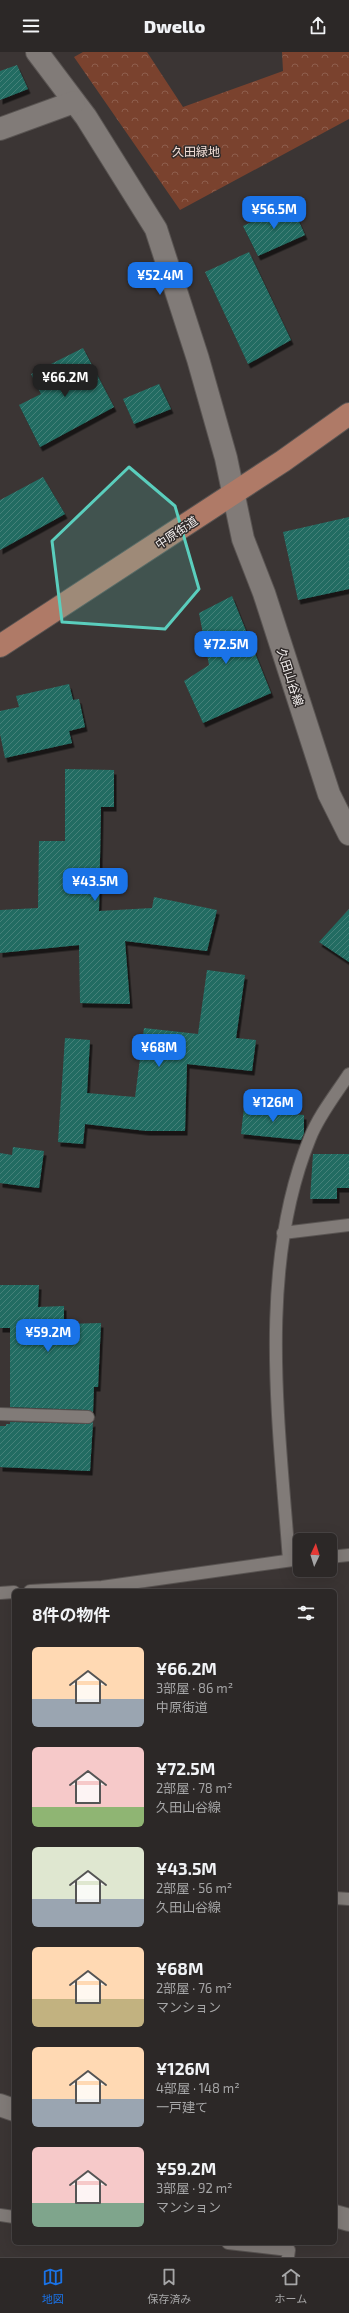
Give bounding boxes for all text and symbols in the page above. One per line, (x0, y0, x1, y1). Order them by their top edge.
icon: menu (20, 15, 42, 37)
text: Dwello (144, 15, 205, 37)
icon: share (307, 15, 329, 37)
park label: 久田緑地 (172, 144, 220, 158)
pin: ¥56.5M (241, 196, 307, 230)
text: ¥56.5M (251, 201, 297, 217)
pin: ¥52.4M (127, 262, 193, 296)
text: ¥52.4M (137, 267, 183, 283)
pin: ¥66.2M (32, 364, 98, 398)
text: ¥66.2M (42, 369, 88, 385)
street label: 中原街道 (152, 513, 200, 551)
pin: ¥72.5M (193, 631, 259, 665)
text: ¥72.5M (203, 636, 249, 652)
street label: 久田山谷線 (275, 646, 307, 708)
pin: ¥43.5M (62, 868, 128, 902)
text: ¥43.5M (72, 873, 118, 889)
pin: ¥68M (135, 1034, 183, 1068)
text: ¥68M (141, 1039, 177, 1055)
pin: ¥126M (245, 1089, 301, 1123)
text: ¥126M (252, 1094, 294, 1110)
pin: ¥59.2M (15, 1319, 81, 1353)
text: ¥59.2M (25, 1324, 71, 1340)
north arrow (293, 1533, 337, 1577)
map controls (293, 1533, 337, 1577)
icon: filters (295, 1602, 317, 1624)
text: 8件の物件 (32, 1604, 111, 1624)
text: ¥66.2M (156, 1658, 217, 1678)
icon: home (64, 1663, 112, 1711)
text: 3部屋 · 86 m² (156, 1680, 233, 1696)
text: 中原街道 (156, 1699, 208, 1715)
text: ¥72.5M (156, 1758, 215, 1778)
icon: home (64, 1763, 112, 1811)
text: 2部屋 · 78 m² (156, 1780, 232, 1796)
text: 久田山谷線 (156, 1799, 221, 1815)
text: ¥43.5M (156, 1858, 217, 1878)
icon: home (64, 1863, 112, 1911)
text: 2部屋 · 56 m² (156, 1880, 232, 1896)
text: 久田山谷線 (156, 1899, 221, 1915)
text: ¥68M (156, 1958, 203, 1978)
icon: home (64, 1963, 112, 2011)
text: 2部屋 · 76 m² (156, 1980, 232, 1996)
text: マンション (156, 1999, 221, 2015)
text: ¥126M (156, 2058, 210, 2078)
icon: home (64, 2063, 112, 2111)
text: 4部屋 · 148 m² (156, 2080, 240, 2096)
text: 一戸建て (156, 2099, 208, 2115)
text: ¥59.2M (156, 2158, 216, 2178)
icon: home (64, 2163, 112, 2211)
text: 3部屋 · 92 m² (156, 2180, 233, 2196)
text: マンション (156, 2199, 221, 2215)
tab: 地図 (42, 2266, 64, 2306)
tab: 保存済み (147, 2266, 191, 2306)
tab: ホーム (275, 2266, 307, 2306)

